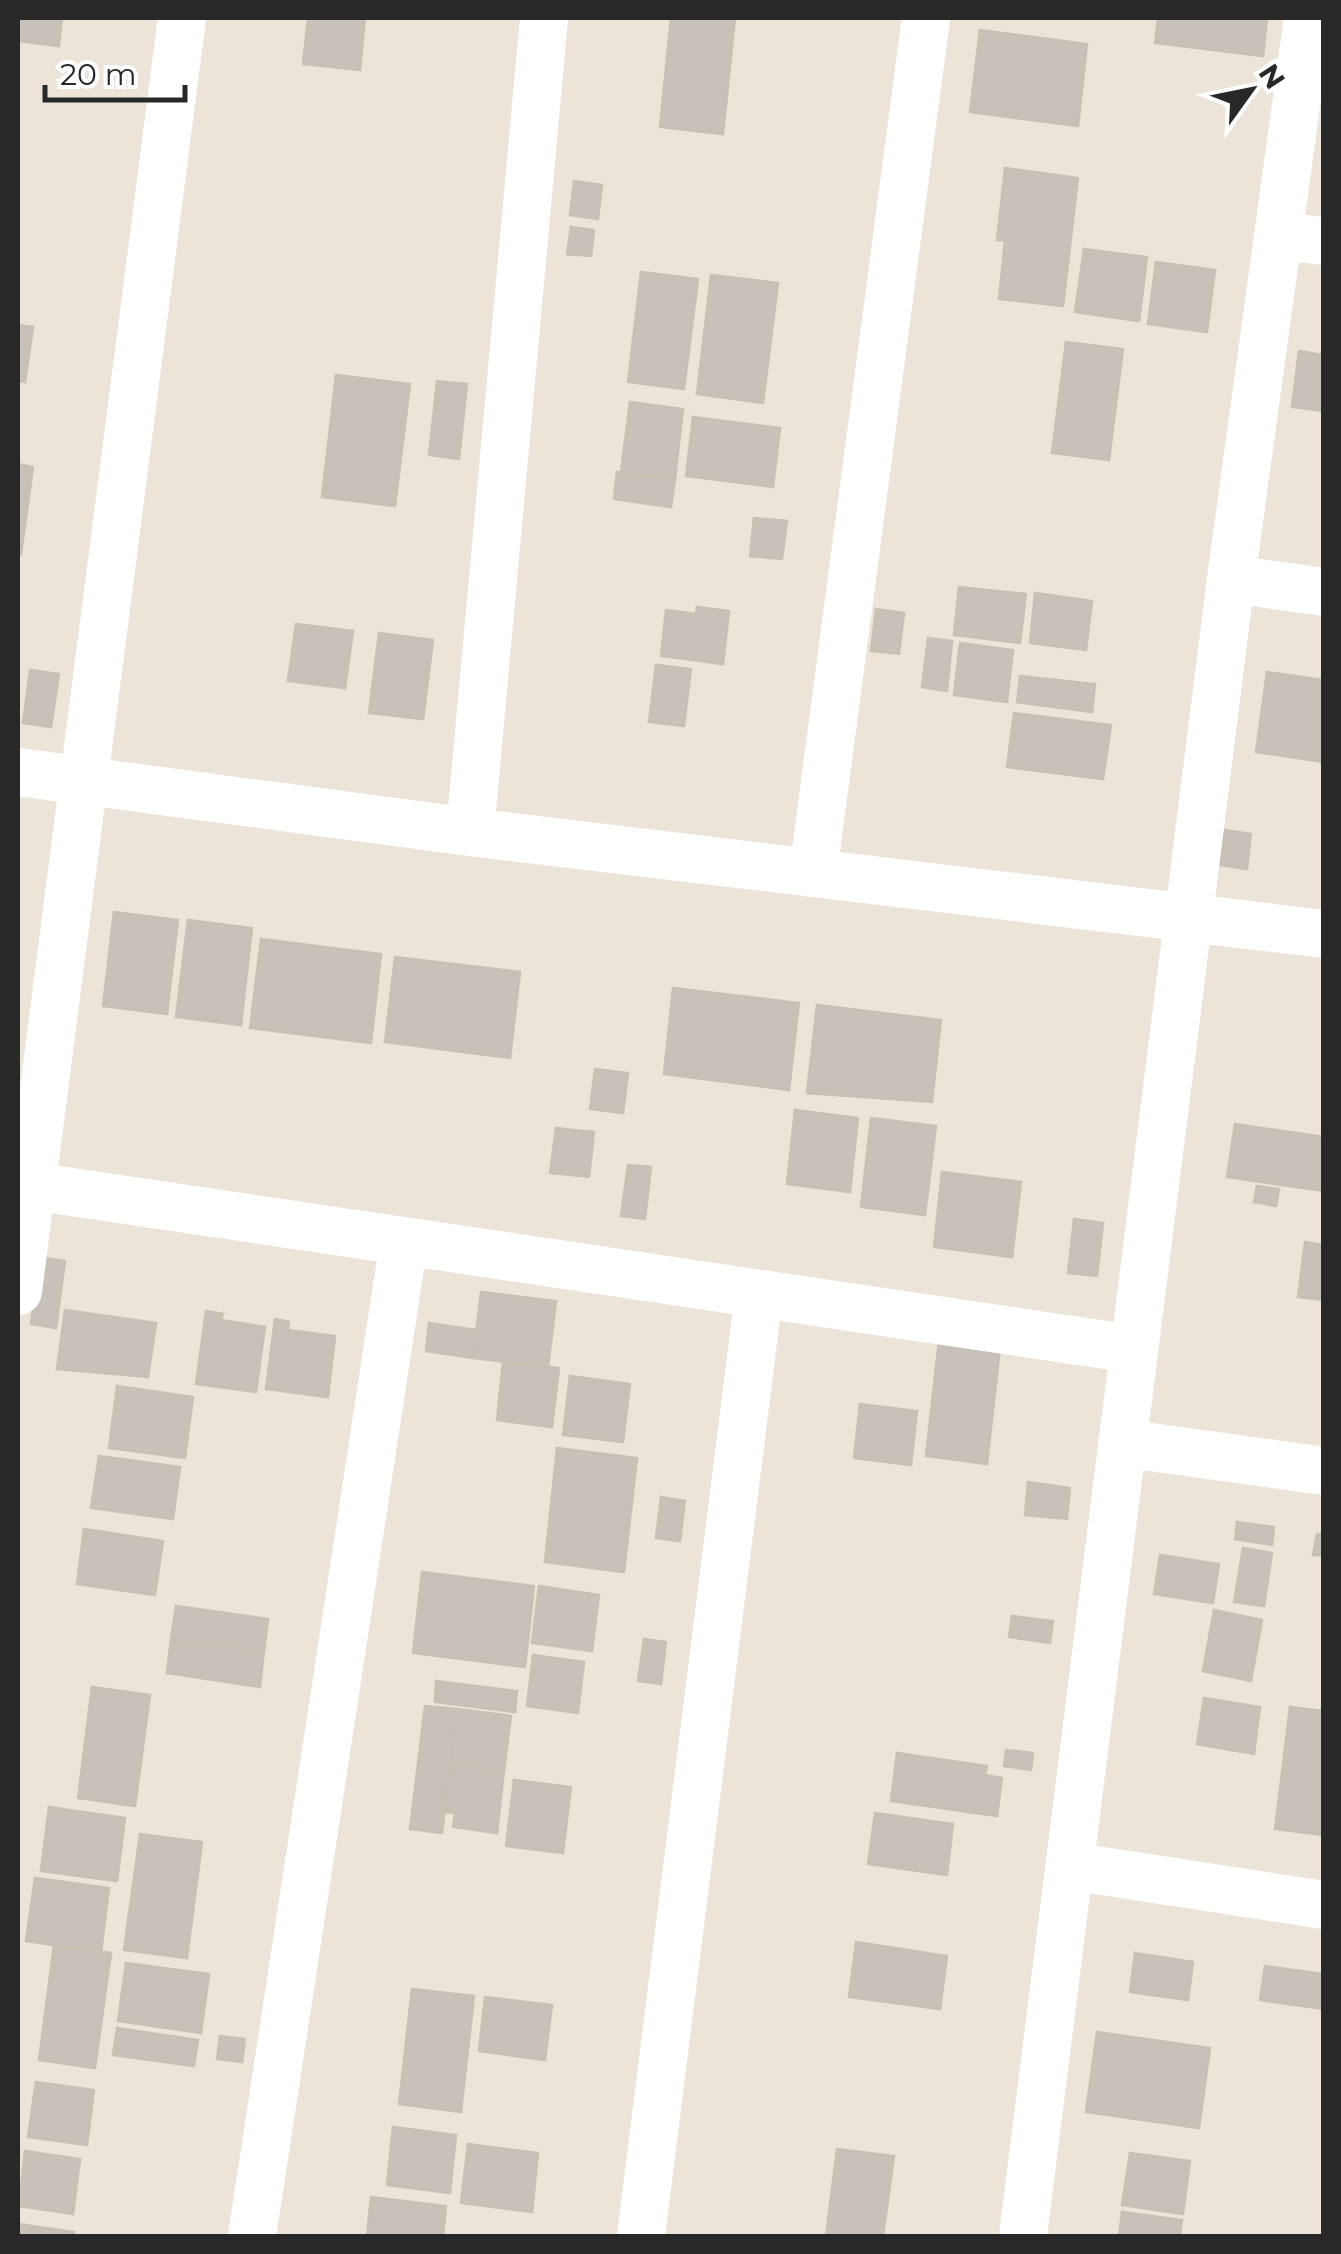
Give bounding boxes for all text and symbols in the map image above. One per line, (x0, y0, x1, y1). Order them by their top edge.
scale bar (45, 40, 185, 102)
north arrow (1201, 40, 1301, 140)
text: 20 m (60, 56, 137, 93)
text: N (1252, 58, 1292, 95)

